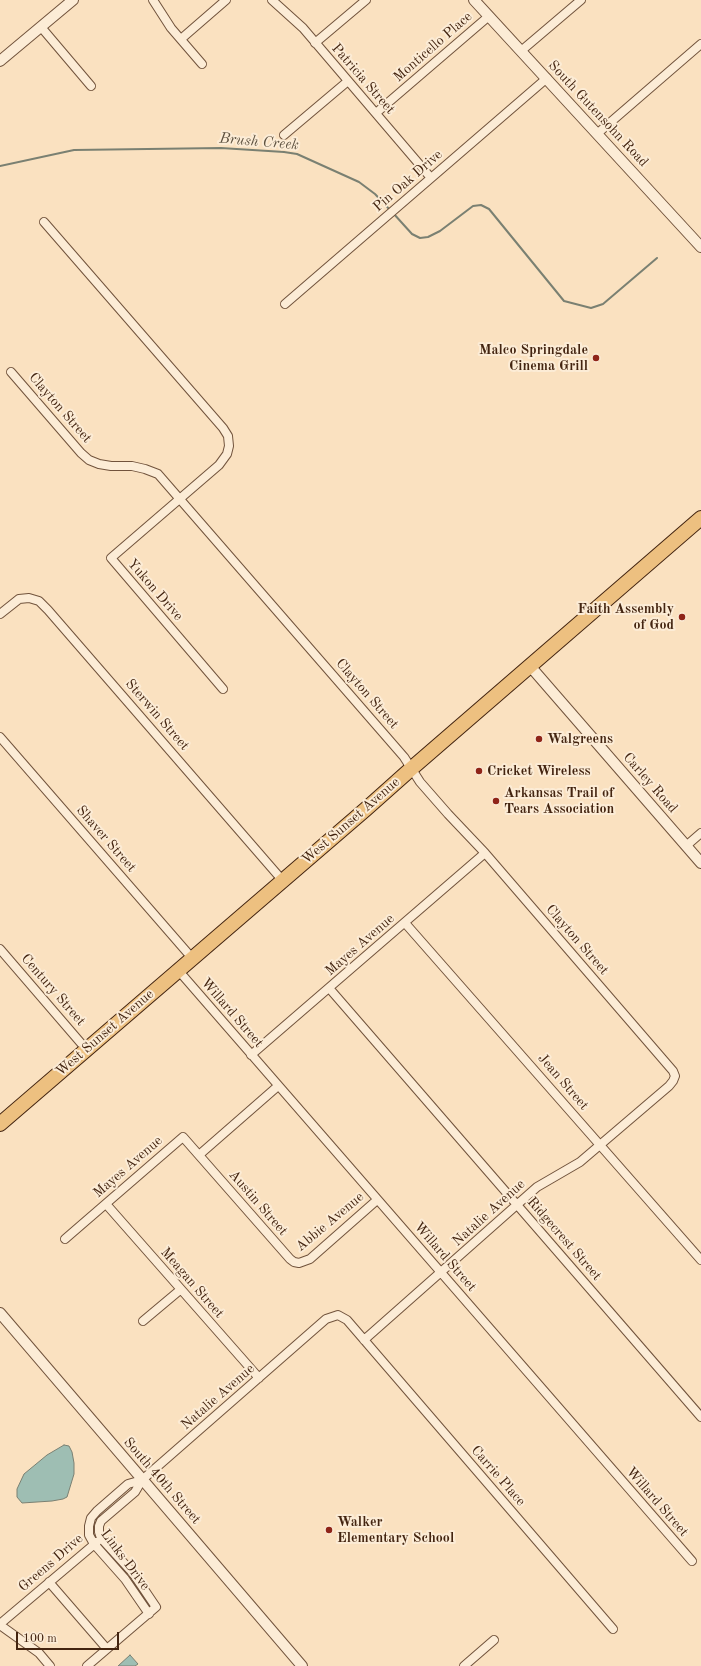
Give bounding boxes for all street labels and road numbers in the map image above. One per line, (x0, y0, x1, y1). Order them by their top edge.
street label: Monticello Place (390, 8, 476, 86)
street label: Patricia Street (328, 40, 398, 118)
street label: South Gutensohn Road (544, 57, 652, 171)
street label: Pin Oak Drive (370, 146, 446, 216)
street label: Clayton Street (25, 369, 95, 447)
street label: Yukon Drive (124, 556, 186, 624)
street label: Clayton Street (332, 655, 402, 733)
street label: Sterwin Street (121, 676, 193, 754)
street label: Carley Road (619, 749, 681, 817)
street label: West Sunset Avenue (299, 774, 403, 868)
street label: Shaver Street (73, 802, 139, 876)
street label: Clayton Street (542, 901, 612, 979)
street label: Mayes Avenue (322, 910, 398, 980)
street label: Century Street (17, 951, 89, 1029)
street label: Willard Street (197, 975, 267, 1051)
street label: West Sunset Avenue (53, 986, 157, 1080)
street label: Jean Street (534, 1050, 592, 1114)
street label: Mayes Avenue (90, 1132, 166, 1202)
street label: Austin Street (225, 1167, 291, 1239)
street label: Natalie Avenue (449, 1176, 529, 1250)
street label: Abbie Avenue (293, 1189, 367, 1255)
street label: Ridgecrest Street (523, 1194, 605, 1284)
street label: Willard Street (410, 1219, 480, 1295)
street label: Meagan Street (157, 1244, 227, 1322)
street label: Natalie Avenue (178, 1361, 258, 1433)
street label: South 40th Street (120, 1434, 204, 1528)
street label: Carrie Place (467, 1442, 529, 1510)
street label: Willard Street (622, 1464, 692, 1540)
street label: Links Drive (97, 1526, 153, 1594)
street label: Greens Drive (15, 1530, 87, 1596)

